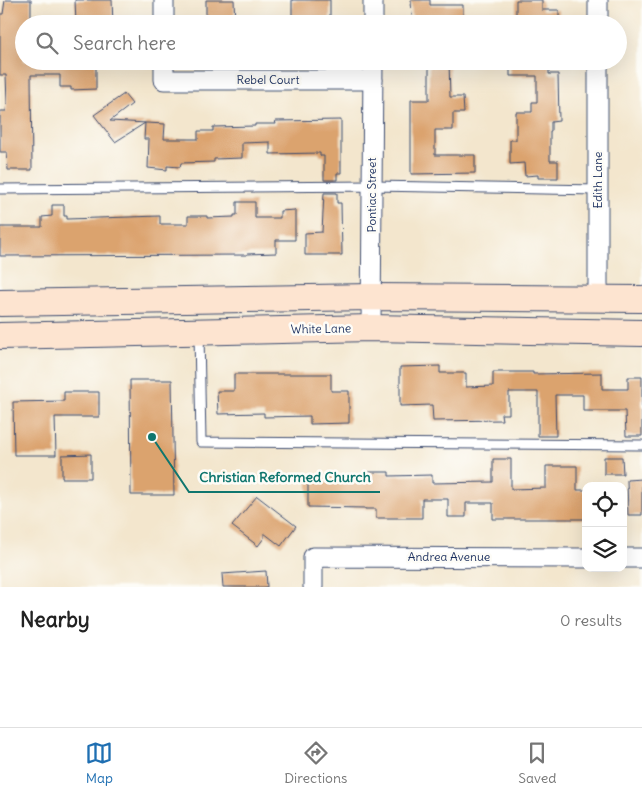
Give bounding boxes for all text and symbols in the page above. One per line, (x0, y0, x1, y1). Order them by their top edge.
search box (15, 15, 627, 70)
icon: search (33, 29, 61, 57)
text: Search here (73, 31, 176, 55)
street label: Rebel Court (237, 72, 299, 87)
street label: Edith Lane (590, 151, 605, 209)
street label: Pontiac Street (364, 157, 379, 233)
street label: White Lane (291, 320, 351, 337)
callout: Christian Reformed Church (189, 463, 380, 492)
text: Christian Reformed Church (199, 468, 371, 486)
map controls (582, 482, 627, 572)
button: locate (582, 482, 627, 527)
button: layers (582, 527, 627, 572)
street label: Andrea Avenue (408, 549, 490, 564)
text: Nearby (20, 606, 90, 633)
text: 0 results (560, 610, 622, 630)
tab: Map (85, 739, 113, 787)
tab: Directions (284, 739, 347, 787)
tab: Saved (518, 739, 557, 787)

